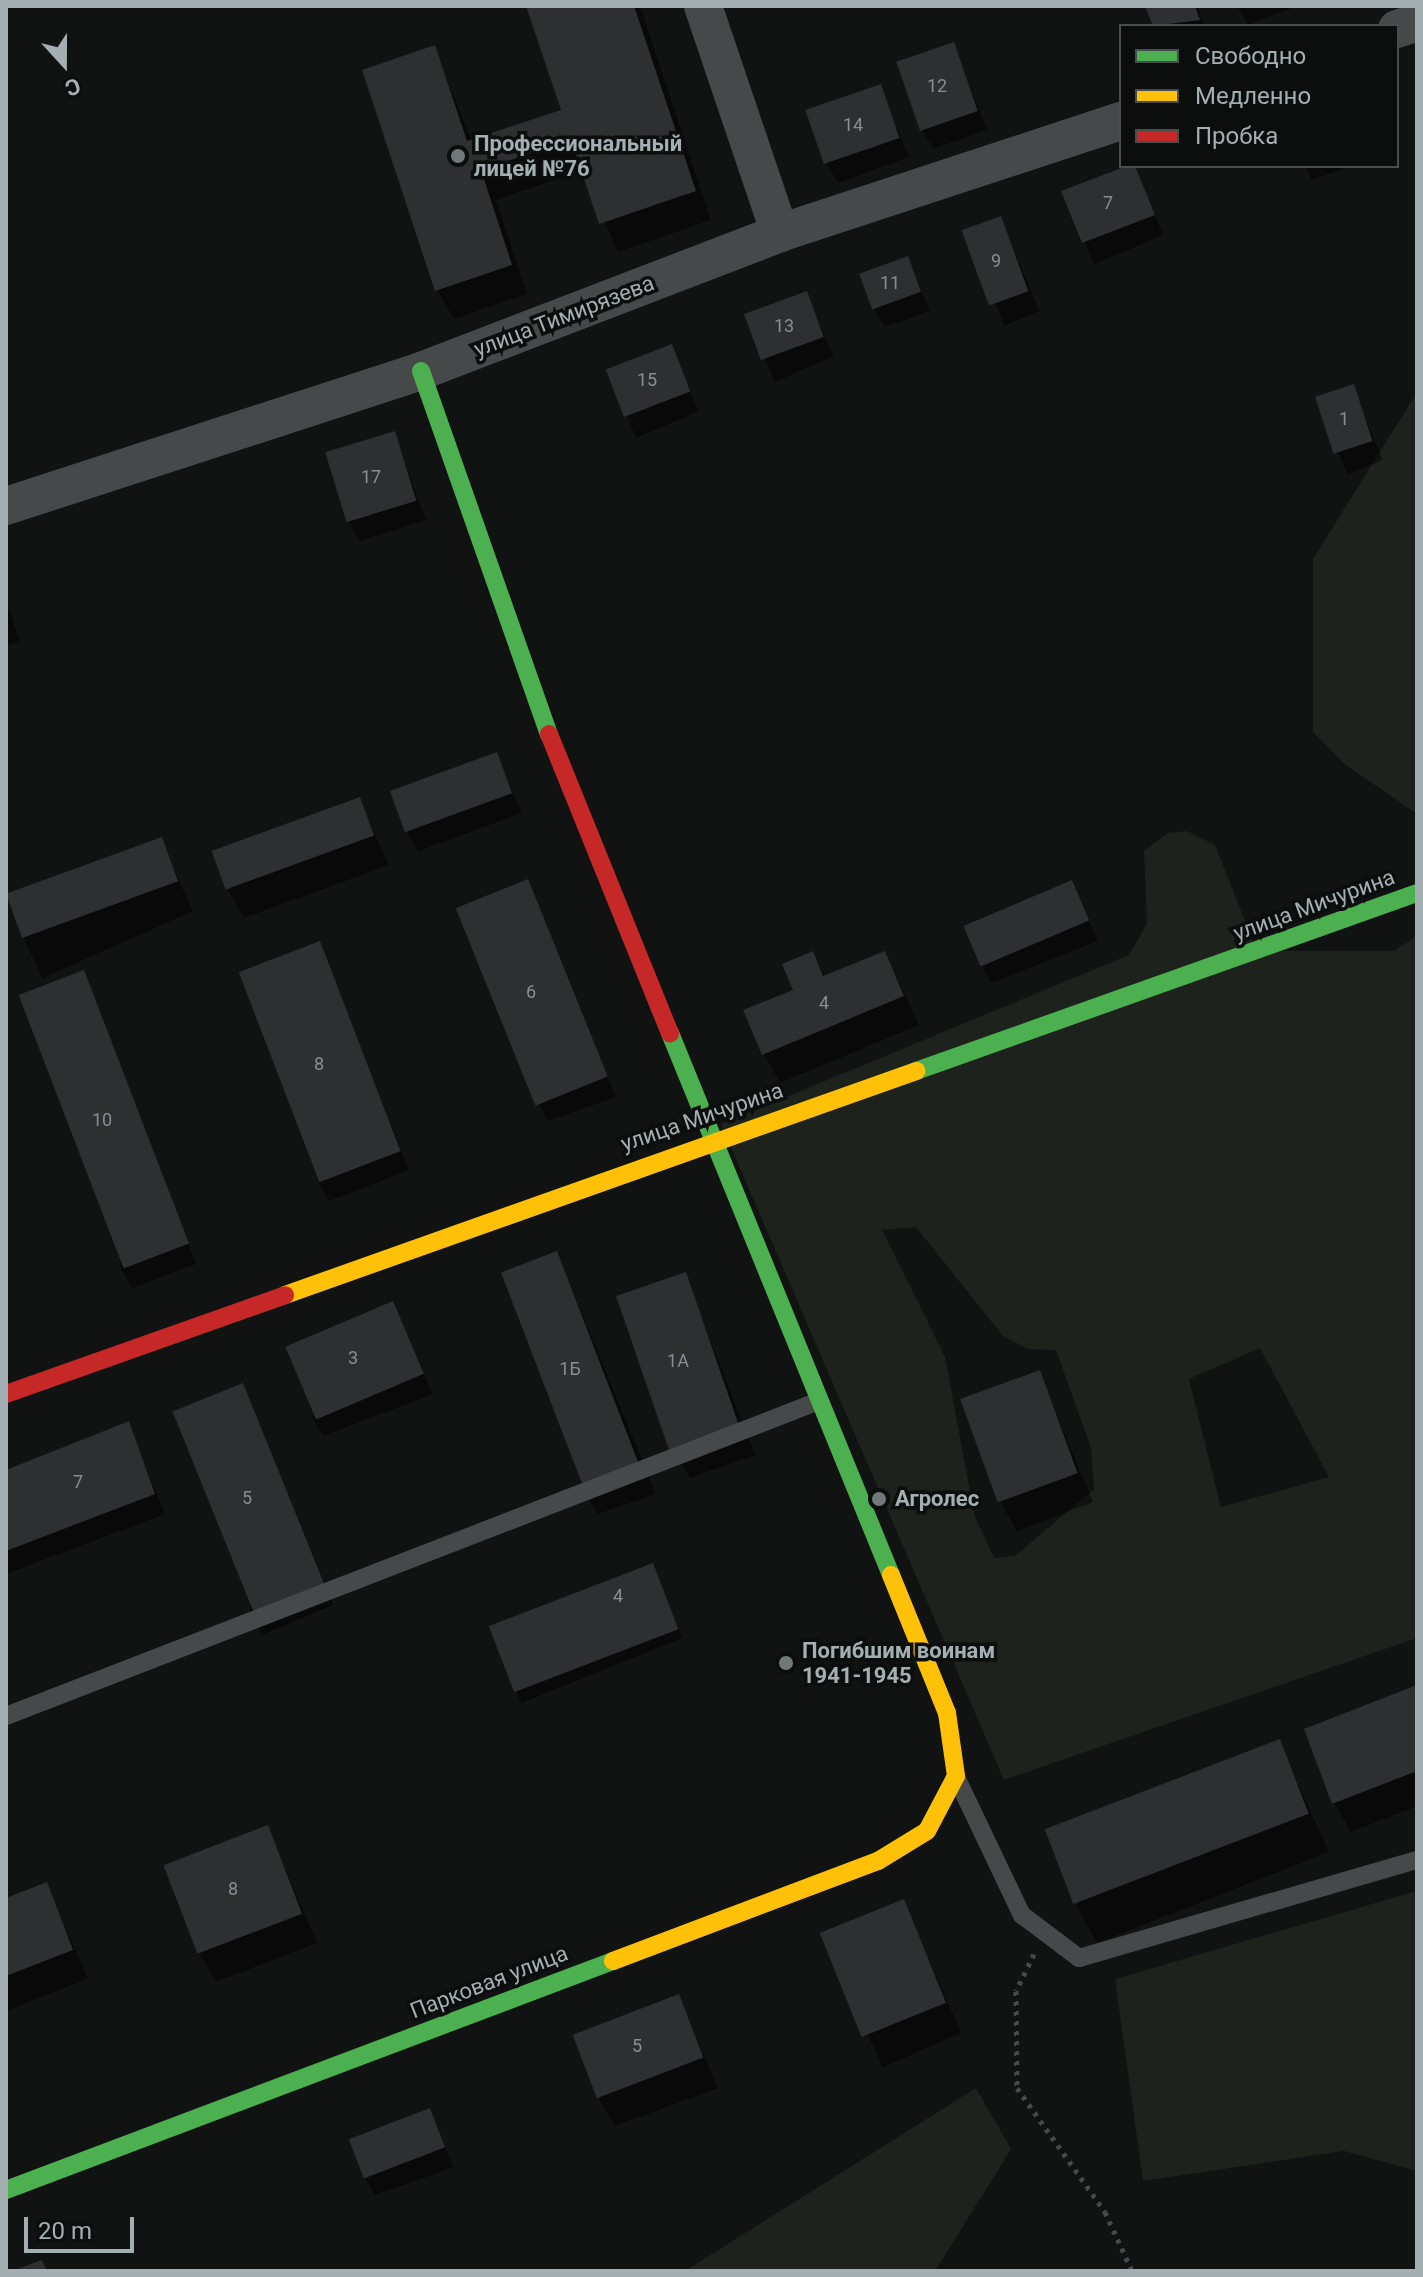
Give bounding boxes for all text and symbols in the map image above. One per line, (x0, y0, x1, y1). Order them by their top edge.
north arrow (24, 24, 104, 104)
legend (1119, 24, 1399, 168)
text: Свободно (1195, 42, 1306, 70)
text: С (62, 73, 84, 101)
house number: 12 (927, 75, 947, 97)
text: Медленно (1195, 82, 1311, 110)
house number: 14 (843, 114, 863, 136)
text: Пробка (1195, 122, 1278, 150)
place label: Профессиональный лицей №76 (474, 130, 682, 182)
marker: Профессиональный лицей №76 (449, 147, 467, 165)
house number: 7 (1103, 192, 1113, 214)
house number: 9 (991, 250, 1001, 272)
street label: улица Тимирязева (470, 269, 658, 363)
house number: 11 (880, 272, 900, 294)
house number: 13 (774, 315, 794, 337)
house number: 15 (637, 369, 657, 391)
house number: 1 (1339, 408, 1349, 430)
house number: 17 (361, 466, 381, 488)
street label: улица Мичурина (1230, 864, 1398, 946)
house number: 6 (526, 981, 536, 1003)
house number: 4 (819, 992, 829, 1014)
house number: 8 (314, 1053, 324, 1075)
street label: улица Мичурина (617, 1077, 787, 1157)
house number: 10 (92, 1109, 112, 1131)
house number: 3 (348, 1347, 358, 1369)
house number: 1А (667, 1350, 689, 1372)
house number: 1Б (559, 1358, 581, 1380)
house number: 7 (73, 1471, 83, 1493)
place label: Агролес (895, 1486, 979, 1512)
house number: 5 (242, 1487, 252, 1509)
marker: Агролес (870, 1490, 888, 1508)
house number: 4 (613, 1585, 623, 1607)
place label: Погибшим воинам 1941-1945 (802, 1637, 995, 1688)
marker: Погибшим воинам 1941-1945 (777, 1654, 795, 1672)
house number: 8 (228, 1878, 238, 1900)
street label: Парковая улица (406, 1940, 572, 2024)
house number: 5 (632, 2035, 642, 2057)
scale bar (28, 2201, 138, 2251)
text: 20 m (38, 2217, 92, 2245)

